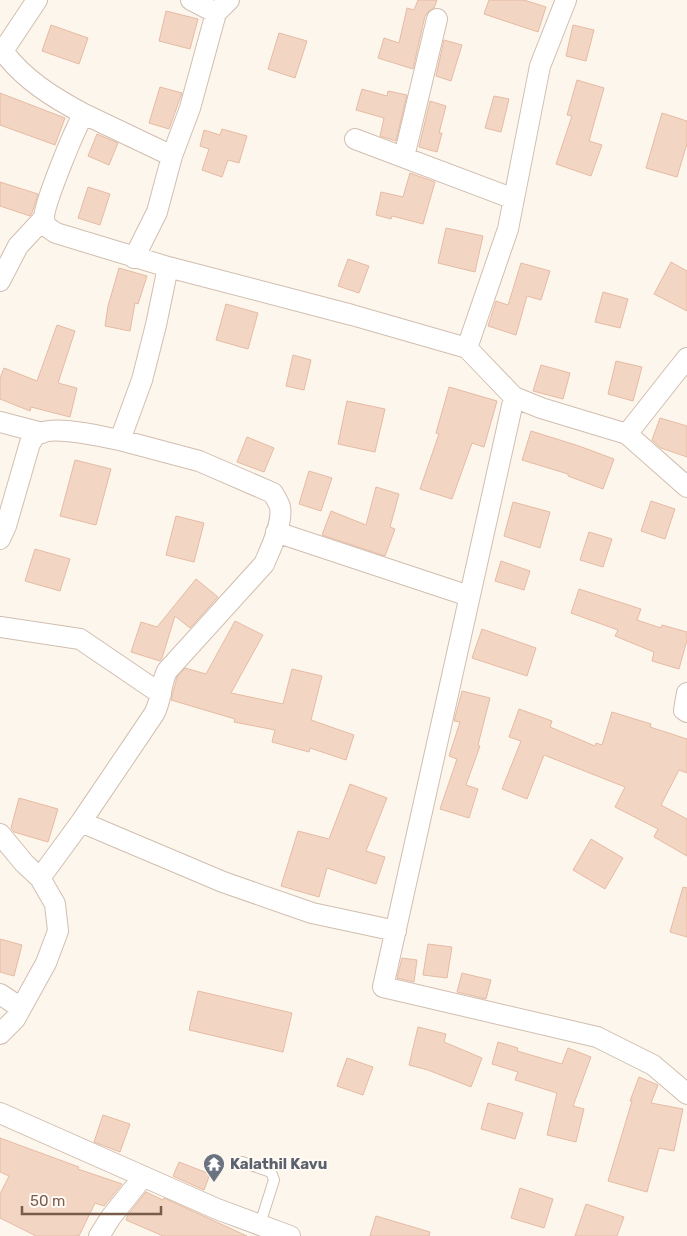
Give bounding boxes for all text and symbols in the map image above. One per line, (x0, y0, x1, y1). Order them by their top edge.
temple icon: Kalathil Kavu (202, 1152, 226, 1183)
place label: Kalathil Kavu (230, 1155, 327, 1173)
scale bar (22, 1184, 161, 1216)
text: 50 m (30, 1192, 65, 1210)

